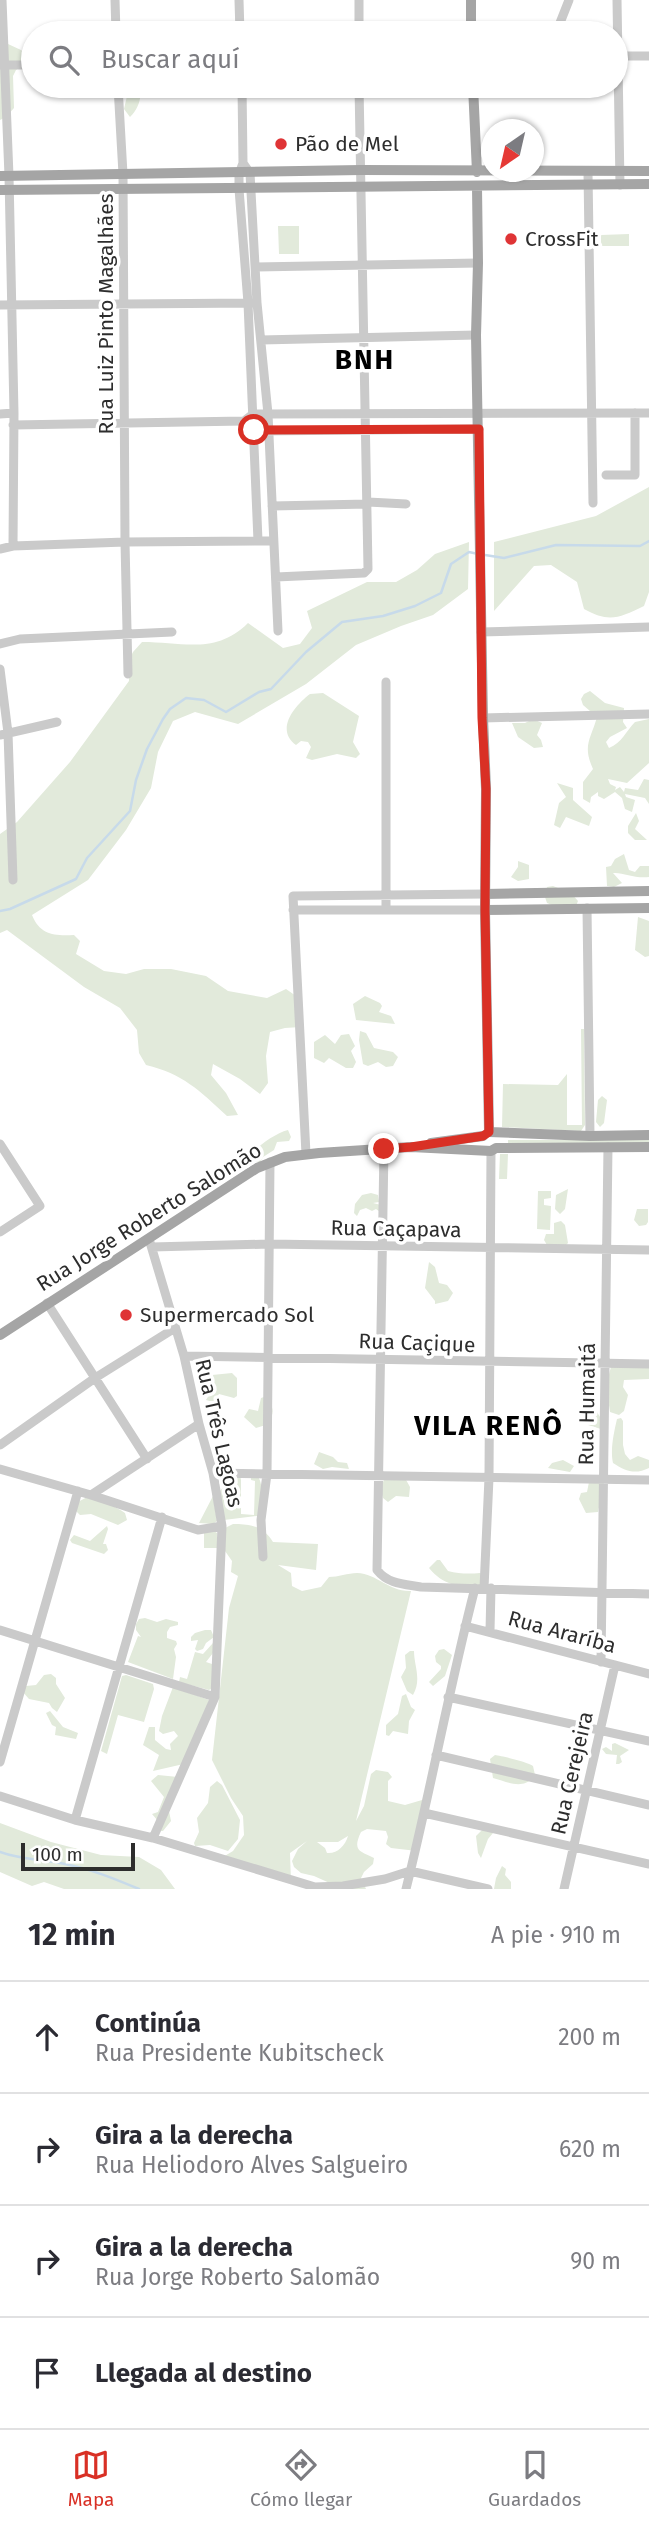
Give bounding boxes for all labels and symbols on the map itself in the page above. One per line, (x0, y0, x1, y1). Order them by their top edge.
north arrow (481, 119, 544, 182)
place label: Pão de Mel (295, 131, 399, 157)
marker: Pão de Mel (273, 136, 289, 152)
street label: Rua Luiz Pinto Magalhães (93, 193, 119, 434)
place label: CrossFit (525, 226, 599, 252)
marker: CrossFit (503, 231, 519, 247)
district label: BNH (335, 343, 395, 376)
route start (238, 414, 269, 445)
route end (368, 1133, 399, 1164)
street label: Rua Jorge Roberto Salomão (32, 1137, 266, 1297)
street label: Rua Caçapava (330, 1215, 462, 1243)
place label: Supermercado Sol (140, 1302, 314, 1328)
marker: Supermercado Sol (118, 1307, 134, 1323)
street label: Rua Caçique (358, 1328, 476, 1358)
street label: Rua Humaitá (573, 1342, 601, 1466)
street label: Rua Três Lagoas (189, 1356, 249, 1510)
district label: VILA RENÔ (413, 1408, 564, 1442)
street label: Rua Araríba (505, 1605, 619, 1659)
street label: Rua Cerejeira (545, 1709, 599, 1837)
scale bar (21, 1840, 135, 1872)

